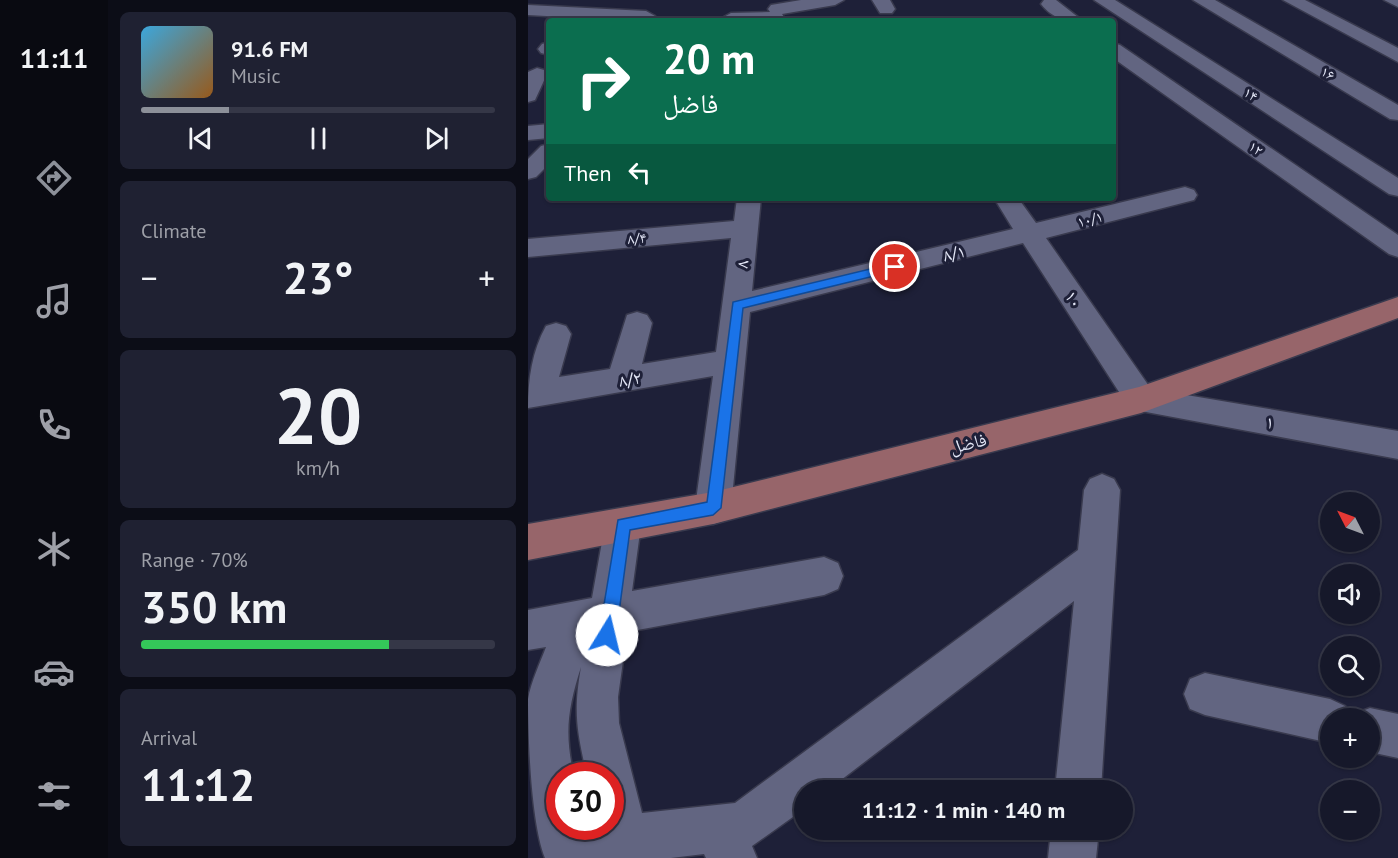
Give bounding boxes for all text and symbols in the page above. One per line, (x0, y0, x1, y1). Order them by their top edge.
text: 20 m (663, 31, 755, 86)
text: 91.6 FM (231, 35, 308, 63)
text: 11:11 (20, 41, 88, 75)
icon: right (564, 42, 642, 120)
street label: ۱۶ (1317, 61, 1339, 85)
text: Music (231, 63, 280, 89)
street label: ۱۴ (1240, 82, 1262, 106)
text: فاضل (663, 86, 718, 120)
icon: previous (184, 122, 217, 155)
icon: pause (302, 122, 335, 155)
icon: next (420, 122, 453, 155)
street label: ۱۲ (1245, 136, 1267, 160)
icon: left (623, 156, 656, 189)
icon: directions (33, 157, 75, 199)
text: Then (564, 159, 611, 187)
street label: ۱۰/۱ (1075, 207, 1105, 231)
text: Climate (141, 218, 207, 244)
street label: ۸/۴ (627, 228, 647, 248)
street label: ۸/۱ (940, 239, 968, 267)
pin (869, 241, 920, 292)
text: 23° (283, 248, 353, 306)
icon: arrive (878, 250, 911, 283)
text: − (141, 256, 158, 299)
text: + (478, 256, 495, 299)
street label: ۸ (730, 259, 754, 269)
icon: music (33, 280, 75, 322)
street label: ۱۰ (1060, 286, 1088, 312)
text: 20 (274, 365, 362, 466)
street label: ۸/۲ (617, 366, 643, 392)
icon: phone (33, 404, 75, 446)
street label: ۱ (1264, 410, 1276, 434)
street label: فاضل (947, 427, 989, 459)
text: km/h (296, 455, 340, 481)
north arrow (1320, 492, 1380, 552)
map controls (1320, 492, 1380, 840)
icon: climate (33, 528, 75, 570)
text: Range · 70% (141, 547, 248, 573)
button: sound (1320, 564, 1380, 624)
text: 350 km (141, 577, 287, 635)
position arrow (575, 603, 639, 667)
button: search (1320, 636, 1380, 696)
icon: car (33, 651, 75, 693)
button: + (1320, 708, 1380, 768)
text: Arrival (141, 725, 197, 751)
text: 11:12 (141, 755, 255, 813)
speed limit sign: 30 (546, 762, 624, 840)
icon: filters (33, 775, 75, 817)
button: − (1320, 780, 1380, 840)
text: 11:12 · 1 min · 140 m (862, 796, 1065, 824)

